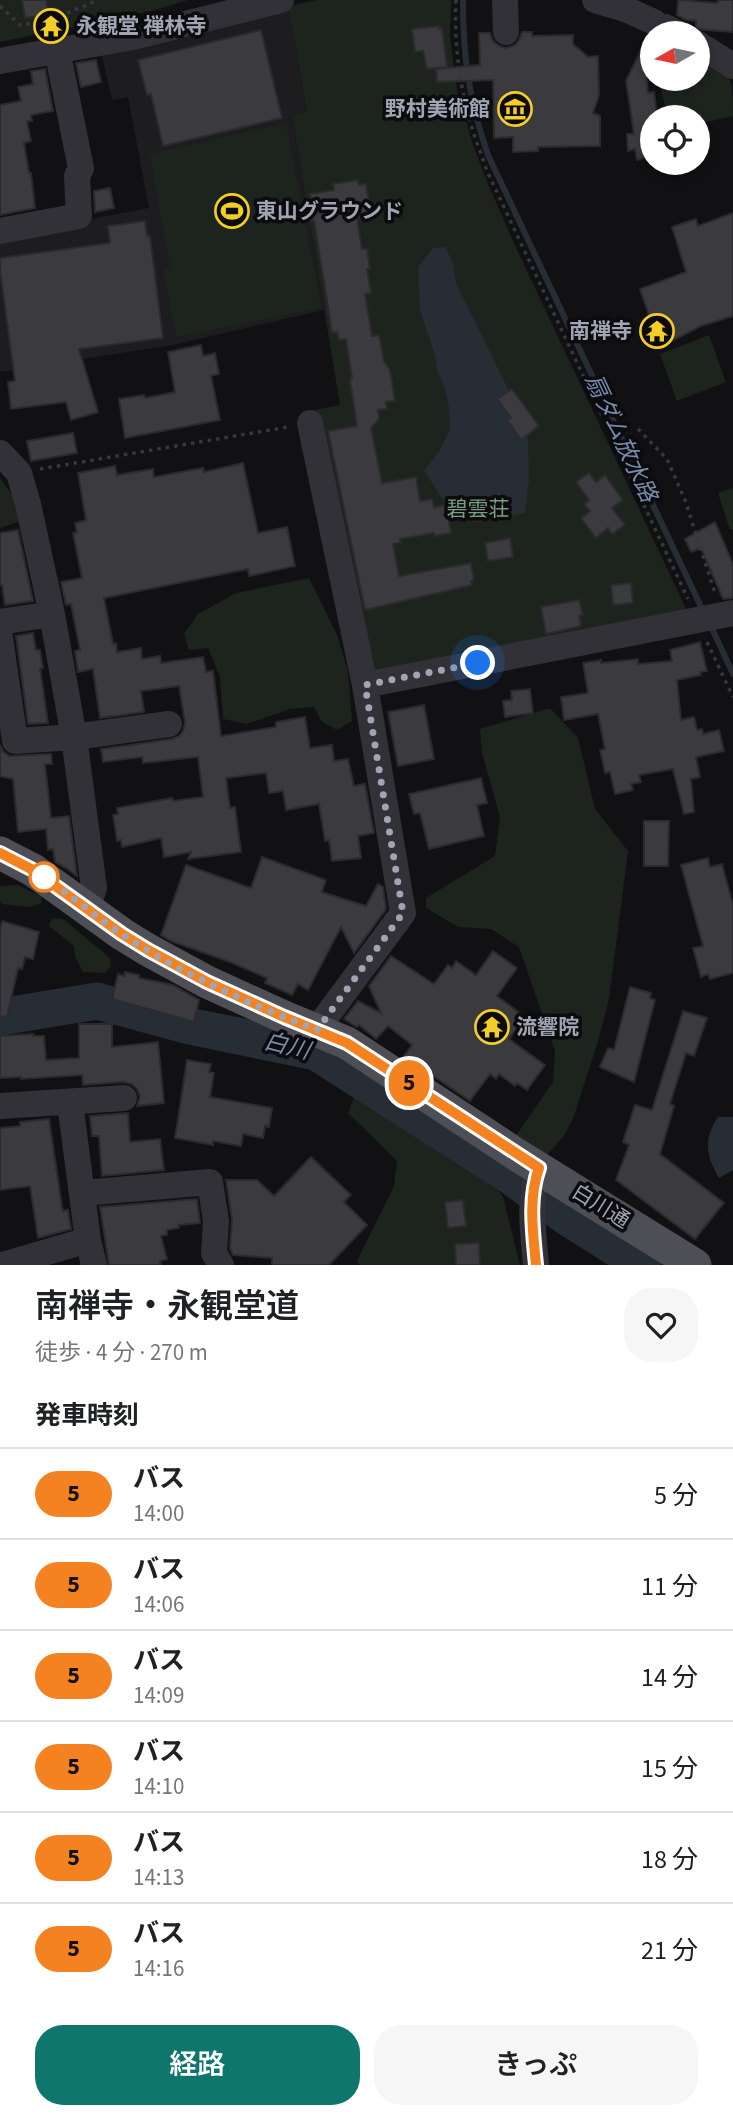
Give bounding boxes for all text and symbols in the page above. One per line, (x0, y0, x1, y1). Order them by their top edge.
temple icon: 永観堂 禅林寺 (32, 7, 70, 45)
place label: 永観堂 禅林寺 (76, 11, 206, 41)
north arrow (640, 21, 710, 91)
map controls (640, 21, 710, 175)
museum icon: 野村美術館 (496, 90, 534, 128)
place label: 野村美術館 (385, 94, 490, 124)
button: locate (640, 105, 710, 175)
sports icon: 東山グラウンド (213, 192, 251, 230)
place label: 東山グラウンド (256, 196, 403, 226)
temple icon: 南禅寺 (638, 312, 676, 350)
place label: 南禅寺 (569, 316, 632, 346)
water label: 扇ダム放水路 (577, 368, 666, 509)
park label: 碧雲荘 (447, 494, 510, 524)
your location (460, 645, 495, 680)
unlabelled marker (29, 862, 59, 892)
temple icon: 流響院 (473, 1008, 511, 1046)
place label: 流響院 (516, 1012, 579, 1042)
water label: 白川 (261, 1024, 316, 1068)
line badge: 5 (386, 1060, 432, 1106)
text: 5 (403, 1065, 415, 1100)
street label: 白川通 (566, 1177, 636, 1235)
text: 南禅寺・永観堂道 (35, 1283, 299, 1330)
button: heart (624, 1288, 698, 1362)
text: 徒歩 · 4 分 · 270 m (35, 1336, 208, 1369)
text: 発車時刻 (35, 1397, 139, 1434)
text: バス (133, 1460, 185, 1497)
text: 5 (67, 1476, 80, 1511)
text: 5 分 (654, 1477, 698, 1514)
text: 14:00 (133, 1497, 184, 1530)
text: バス (133, 1551, 185, 1588)
text: 5 (67, 1567, 80, 1602)
text: 11 分 (641, 1568, 698, 1605)
text: 14:06 (133, 1588, 184, 1621)
text: バス (133, 1642, 185, 1679)
text: 5 (67, 1658, 80, 1693)
text: 14 分 (641, 1659, 698, 1696)
text: 14:09 (133, 1679, 184, 1712)
text: バス (133, 1733, 185, 1770)
text: 5 (67, 1749, 80, 1784)
text: 15 分 (641, 1750, 698, 1787)
text: 14:10 (133, 1770, 184, 1803)
text: バス (133, 1824, 185, 1861)
text: 5 (67, 1840, 80, 1875)
text: 18 分 (641, 1841, 698, 1878)
text: 14:13 (133, 1861, 184, 1894)
text: バス (133, 1915, 185, 1952)
text: 5 (67, 1931, 80, 1966)
text: 21 分 (641, 1932, 698, 1969)
text: 14:16 (133, 1952, 184, 1985)
button: 経路 (35, 2025, 360, 2105)
button: きっぷ (374, 2025, 698, 2105)

